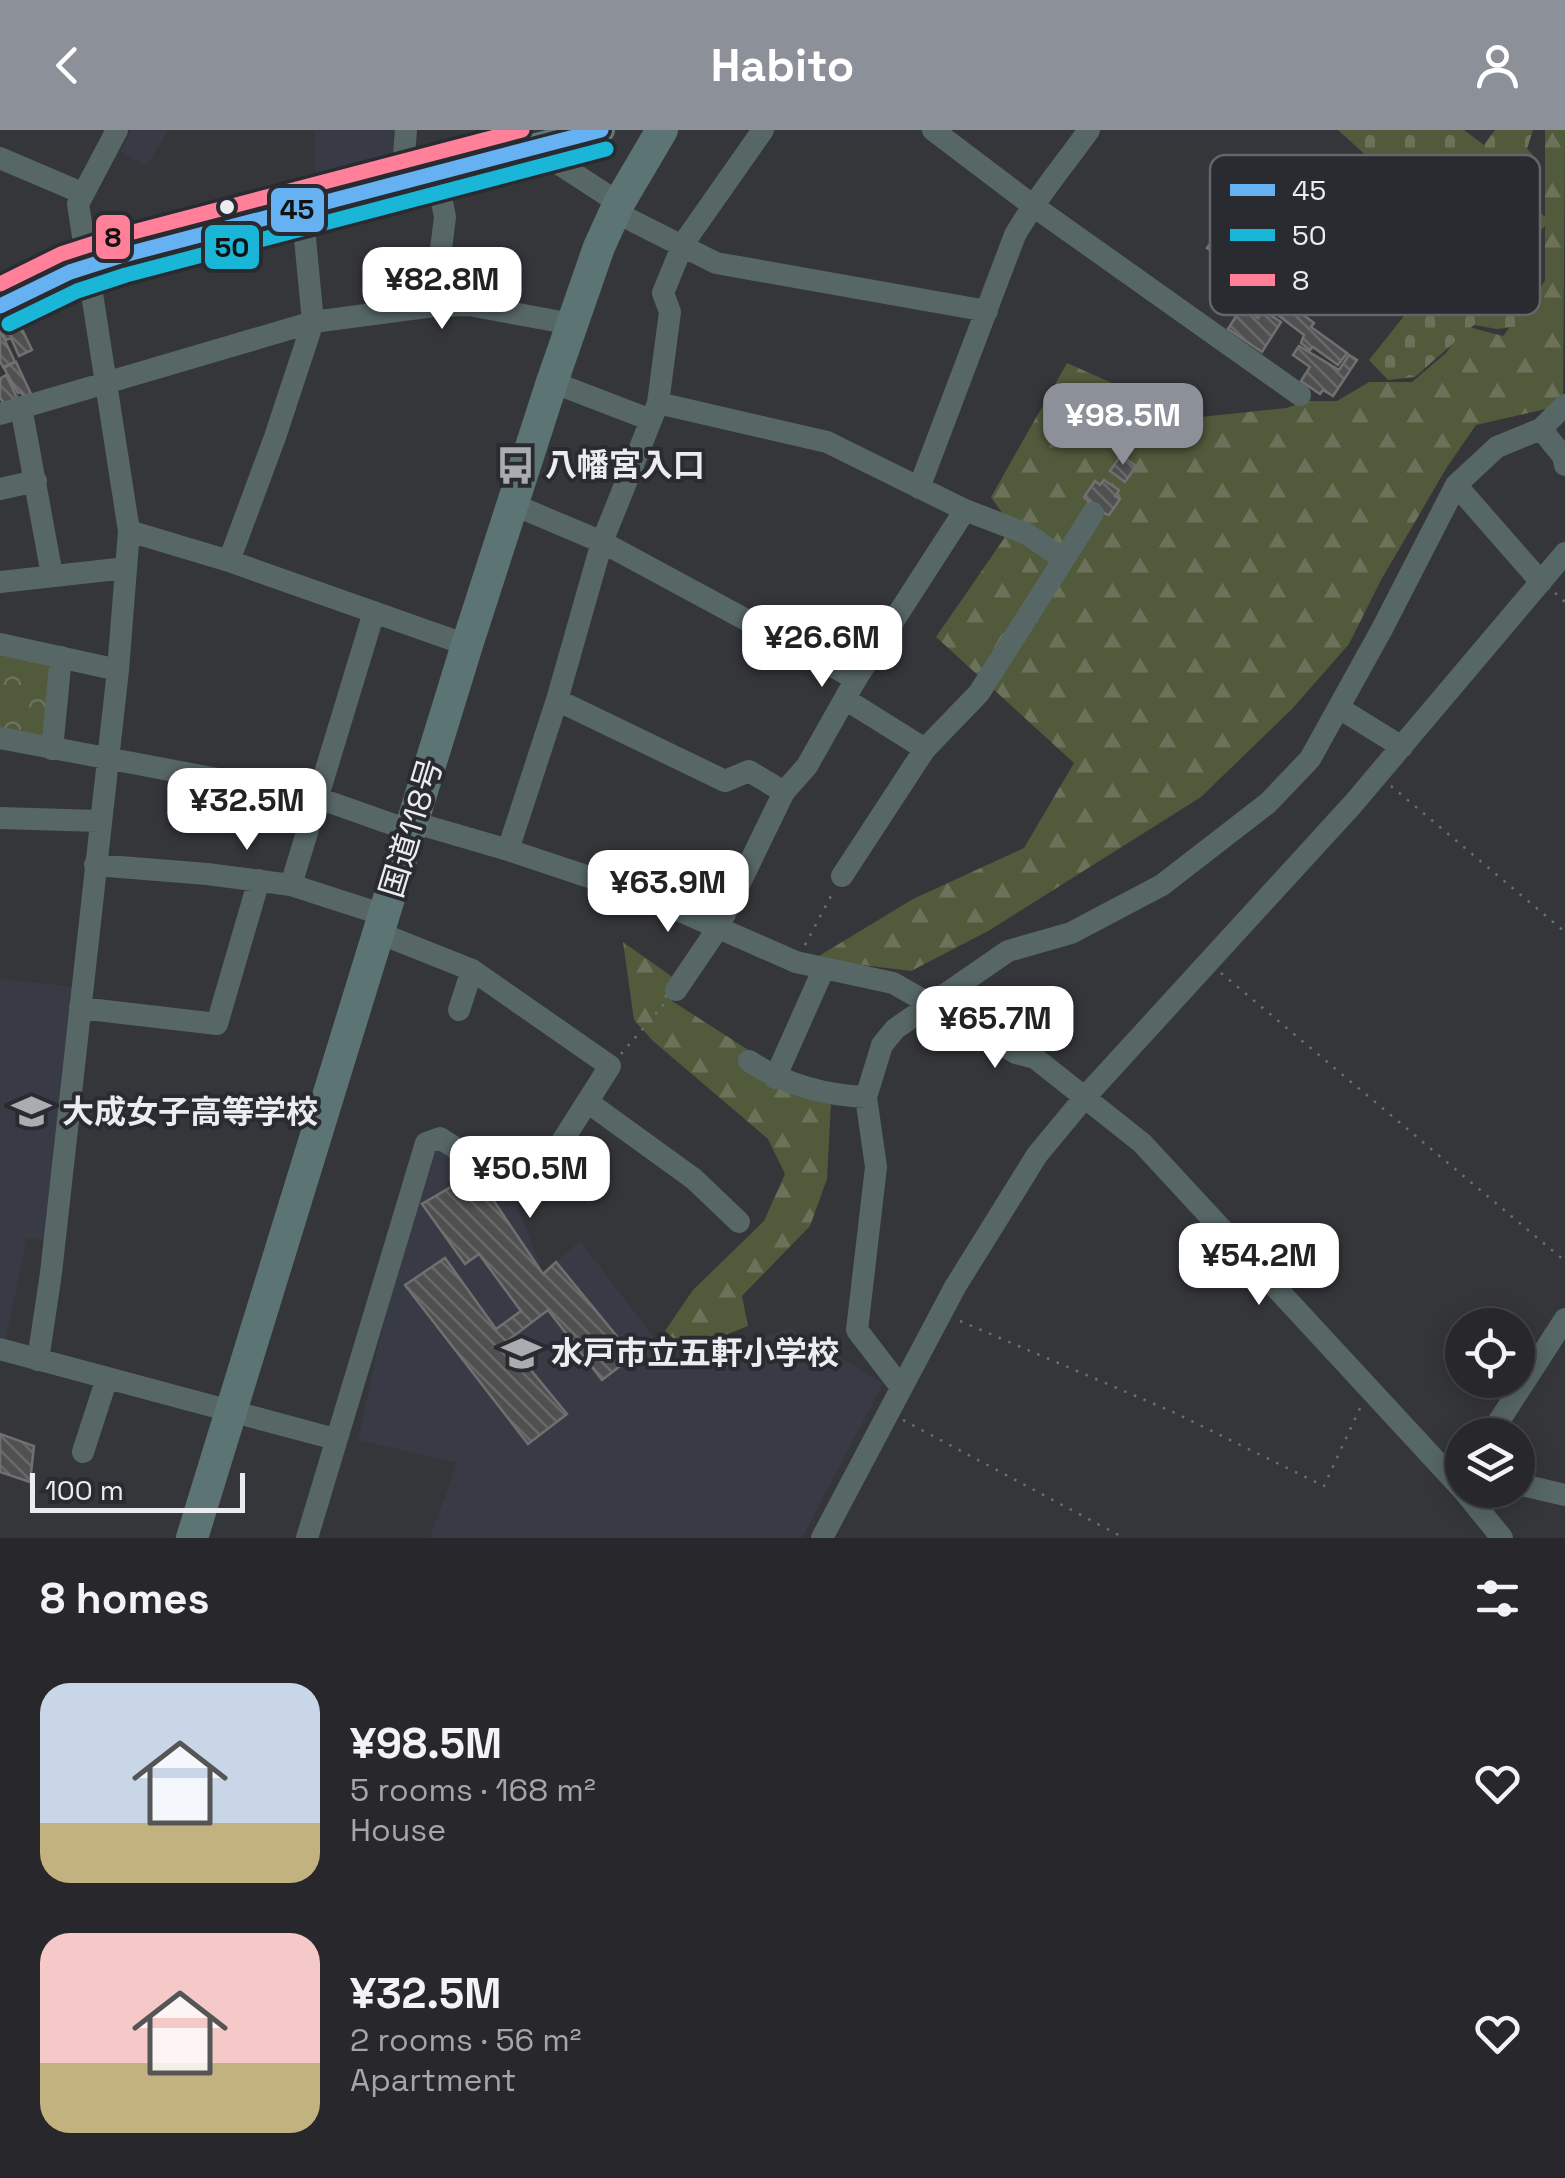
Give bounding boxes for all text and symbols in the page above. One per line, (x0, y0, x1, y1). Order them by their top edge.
text: Habito (711, 37, 854, 94)
icon: back (40, 38, 95, 93)
icon: person (1470, 38, 1525, 93)
legend (1210, 155, 1540, 315)
text: 45 (1292, 172, 1326, 208)
line badge: 45 (269, 186, 326, 234)
text: 45 (280, 191, 314, 227)
unlabelled marker (217, 197, 237, 217)
line badge: 8 (94, 213, 132, 261)
text: 50 (1292, 217, 1327, 253)
text: 8 (105, 219, 122, 255)
line badge: 50 (203, 223, 261, 271)
text: 50 (215, 229, 249, 265)
pin: ¥82.8M (361, 247, 523, 332)
text: ¥82.8M (384, 259, 500, 299)
text: 8 (1292, 262, 1309, 298)
pin: ¥98.5M (1042, 383, 1204, 468)
text: ¥98.5M (1065, 395, 1181, 435)
bus stop icon: 八幡宮入口 (494, 444, 536, 486)
place label: 八幡宮入口 (545, 445, 705, 485)
pin: ¥26.6M (741, 605, 903, 690)
text: ¥26.6M (764, 617, 880, 657)
street label: 国道118号 (371, 754, 451, 902)
pin: ¥32.5M (166, 768, 328, 853)
text: ¥32.5M (189, 780, 305, 820)
pin: ¥63.9M (587, 850, 749, 935)
text: ¥63.9M (610, 862, 726, 902)
pin: ¥65.7M (914, 986, 1076, 1071)
text: ¥65.7M (938, 998, 1052, 1038)
school or university icon: 大成女子高等学校 (11, 1091, 53, 1133)
place label: 大成女子高等学校 (62, 1092, 318, 1132)
pin: ¥50.5M (449, 1136, 611, 1221)
text: ¥50.5M (472, 1148, 588, 1188)
pin: ¥54.2M (1178, 1223, 1340, 1308)
text: ¥54.2M (1201, 1235, 1317, 1275)
map controls (1445, 1308, 1535, 1508)
button: locate (1445, 1308, 1535, 1398)
school or university icon: 水戸市立五軒小学校 (500, 1332, 542, 1374)
place label: 水戸市立五軒小学校 (551, 1333, 839, 1373)
button: layers (1445, 1418, 1535, 1508)
scale bar (30, 1468, 245, 1512)
text: 100 m (45, 1472, 124, 1508)
icon: filters (1470, 1571, 1525, 1626)
text: 8 homes (40, 1572, 210, 1625)
text: ¥98.5M (350, 1717, 502, 1770)
icon: home (120, 1723, 240, 1843)
icon: heart (1470, 1756, 1525, 1811)
text: 5 rooms · 168 m² (350, 1770, 596, 1810)
text: House (350, 1810, 446, 1850)
text: ¥32.5M (350, 1967, 501, 2020)
icon: home (120, 1973, 240, 2093)
icon: heart (1470, 2006, 1525, 2061)
text: 2 rooms · 56 m² (350, 2020, 582, 2060)
text: Apartment (350, 2060, 516, 2100)

